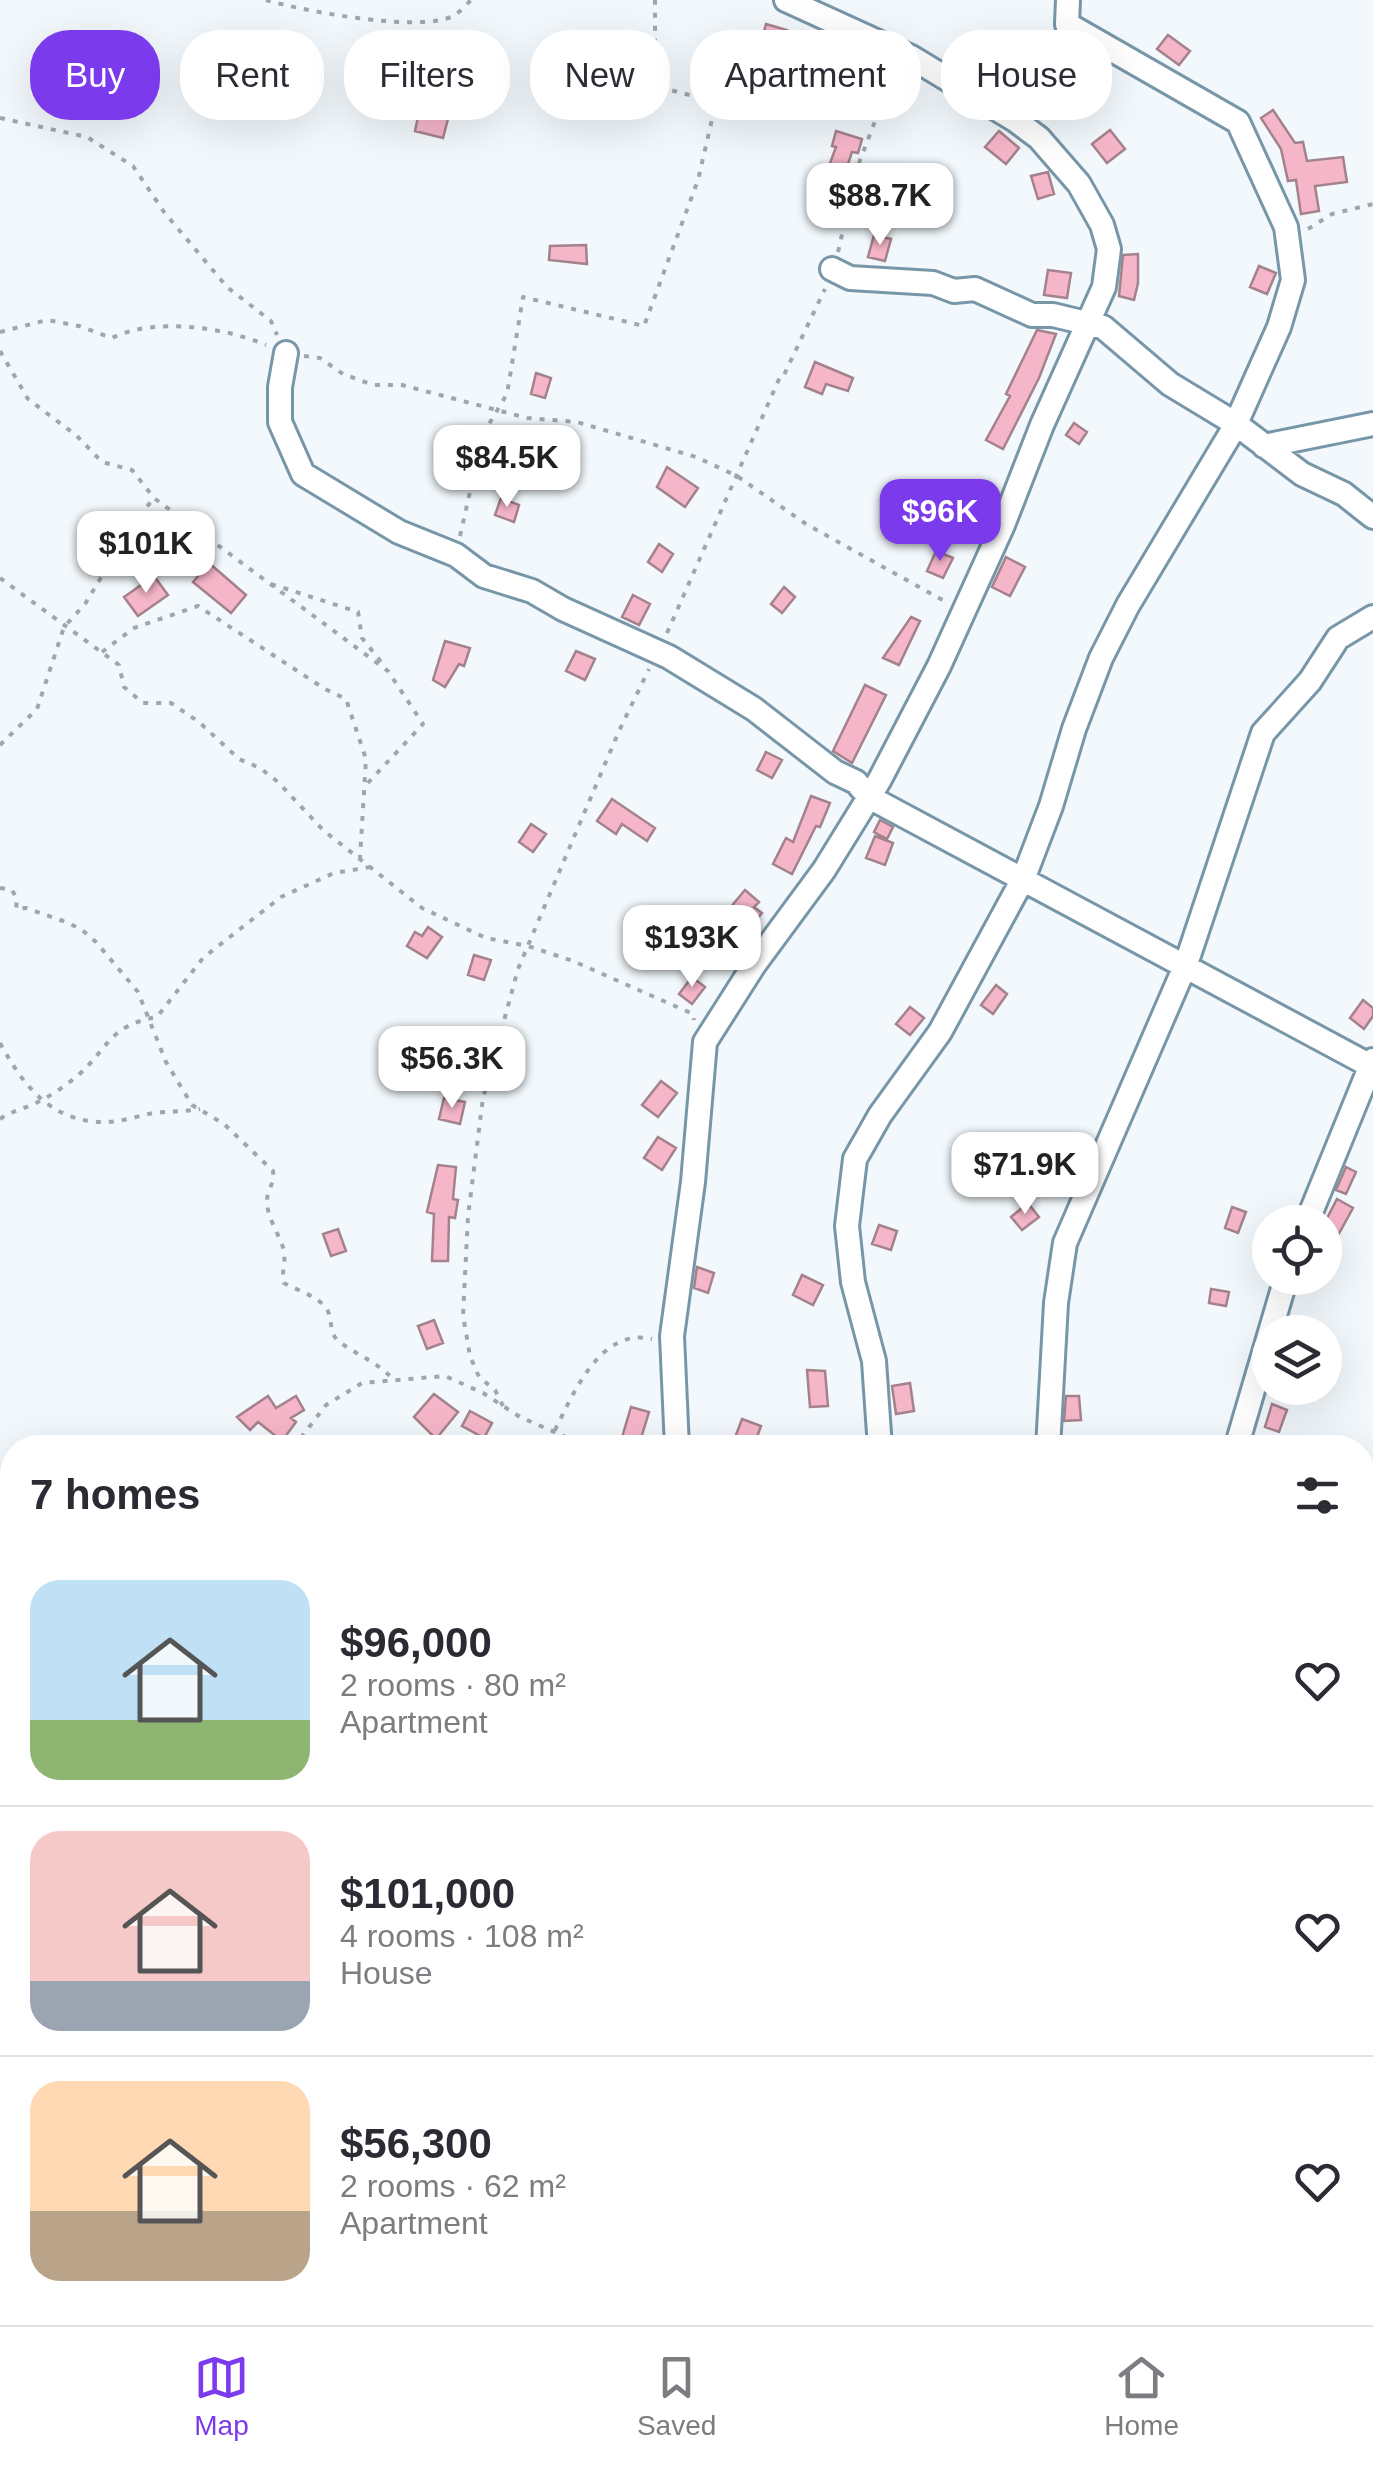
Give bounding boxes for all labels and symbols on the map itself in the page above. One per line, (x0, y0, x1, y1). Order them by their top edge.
pin: $88.7K (799, 163, 961, 248)
pin: $84.5K (426, 425, 588, 510)
pin: $96K (881, 479, 999, 564)
pin: $101K (76, 511, 216, 596)
pin: $193K (622, 905, 762, 990)
pin: $56.3K (371, 1026, 533, 1111)
pin: $71.9K (944, 1132, 1106, 1217)

